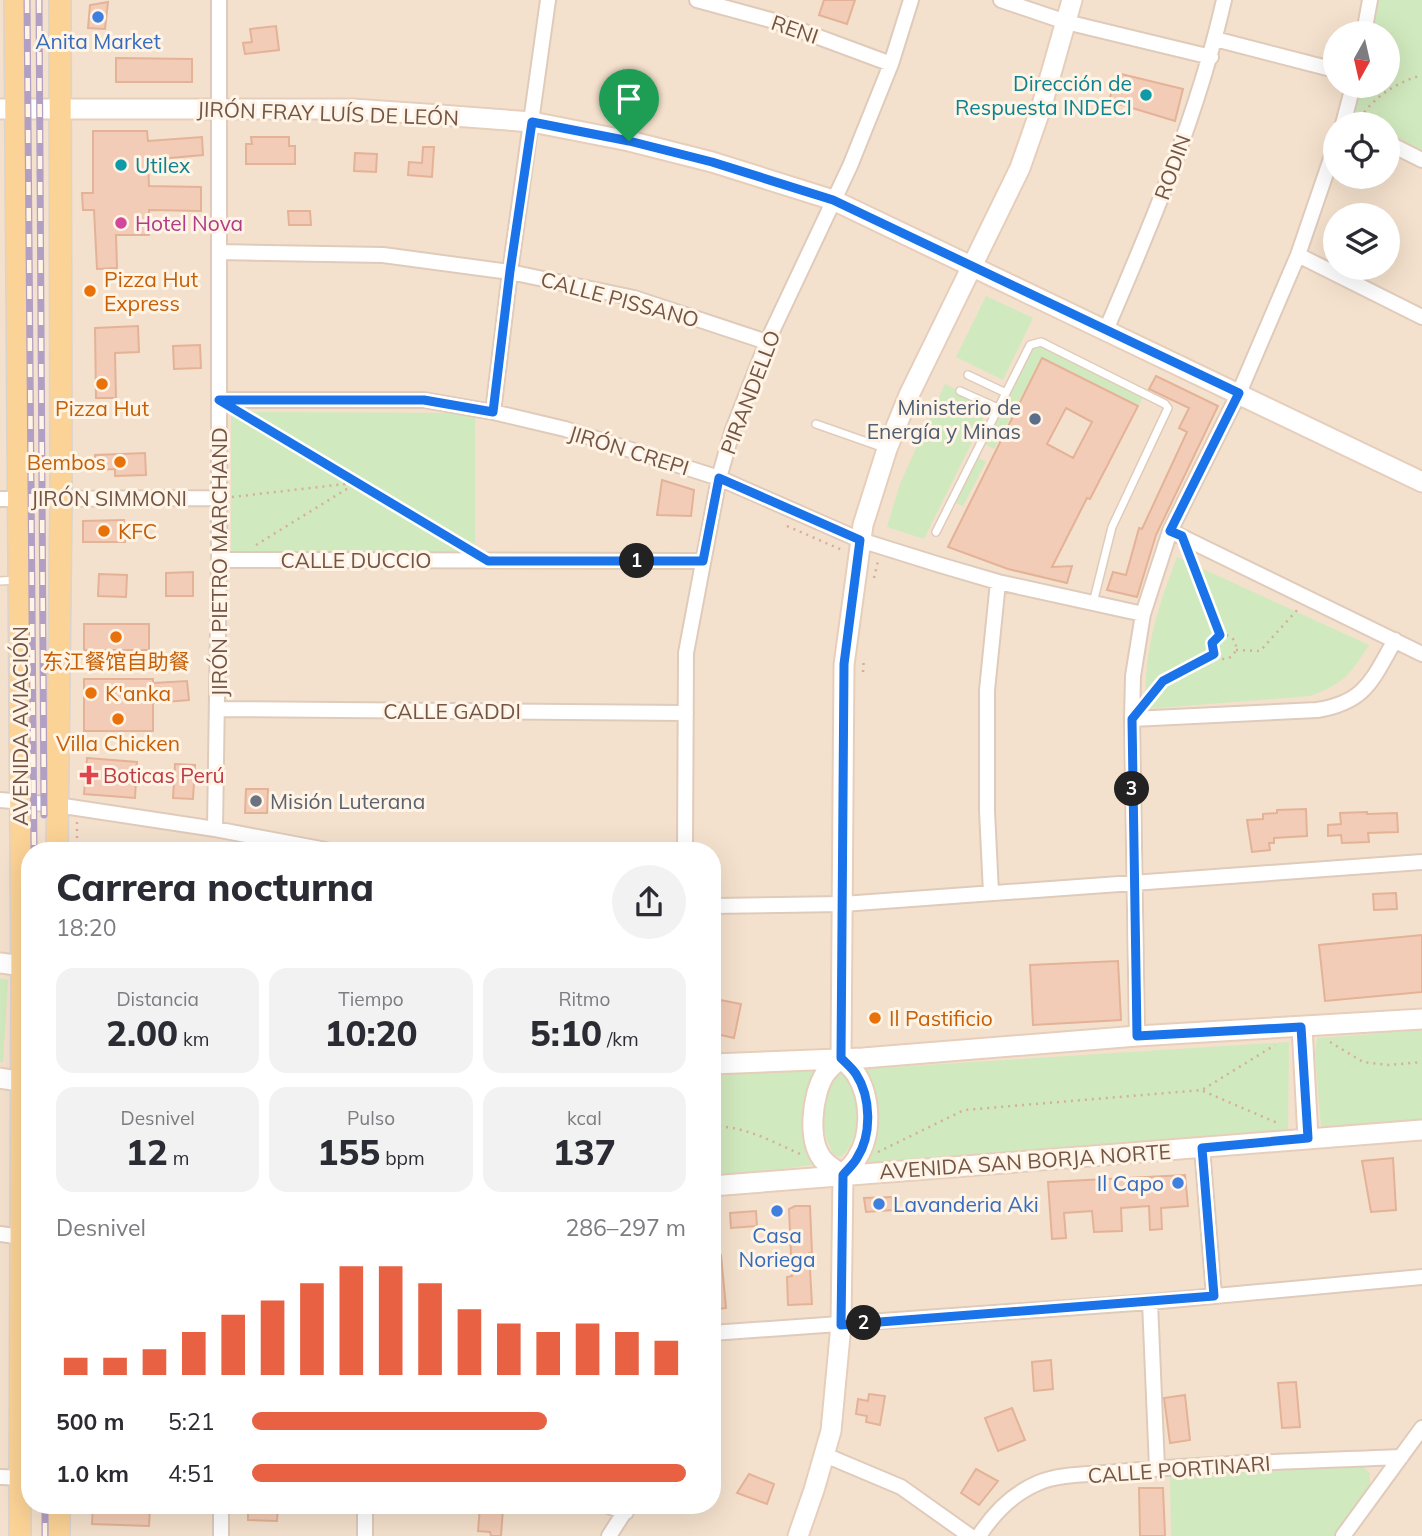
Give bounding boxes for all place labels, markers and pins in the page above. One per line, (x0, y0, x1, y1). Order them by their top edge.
marker: Anita Market (90, 9, 106, 25)
place label: Anita Market (35, 28, 161, 54)
pin (599, 69, 659, 141)
place label: Dirección de Respuesta INDECI (955, 70, 1132, 120)
marker: Dirección de Respuesta INDECI (1138, 87, 1154, 103)
place label: Utilex (135, 152, 190, 178)
marker: Utilex (113, 157, 129, 173)
place label: Hotel Nova (135, 210, 243, 236)
marker: Hotel Nova (113, 215, 129, 231)
place label: Pizza Hut Express (104, 266, 198, 316)
marker: Pizza Hut Express (82, 283, 98, 299)
marker: Pizza Hut (94, 376, 110, 392)
place label: Ministerio de Energía y Minas (867, 394, 1021, 444)
place label: Pizza Hut (55, 395, 149, 421)
marker: Ministerio de Energía y Minas (1027, 411, 1043, 427)
place label: Bembos (27, 449, 106, 475)
marker: Bembos (112, 454, 128, 470)
place label: KFC (118, 518, 157, 544)
marker: KFC (96, 523, 112, 539)
pin: 1 (620, 544, 654, 578)
marker: 东江餐馆自助餐 (108, 629, 124, 645)
place label: 东江餐馆自助餐 (43, 648, 190, 674)
place label: K'anka (105, 680, 171, 706)
marker: K'anka (83, 685, 99, 701)
marker: Villa Chicken (110, 711, 126, 727)
place label: Villa Chicken (56, 730, 180, 756)
place label: Boticas Perú (103, 762, 225, 788)
marker: Boticas Perú (81, 767, 97, 783)
pin: 3 (1114, 772, 1150, 806)
place label: Misión Luterana (270, 788, 425, 814)
marker: Misión Luterana (248, 793, 264, 809)
place label: Il Pastificio (889, 1005, 993, 1031)
marker: Il Pastificio (867, 1010, 883, 1026)
place label: Il Capo (1097, 1170, 1164, 1196)
marker: Il Capo (1170, 1175, 1186, 1191)
place label: Lavanderia Aki (893, 1191, 1039, 1217)
marker: Lavanderia Aki (871, 1196, 887, 1212)
marker: Casa Noriega (769, 1203, 785, 1219)
place label: Casa Noriega (739, 1222, 816, 1272)
pin: 2 (846, 1306, 882, 1340)

